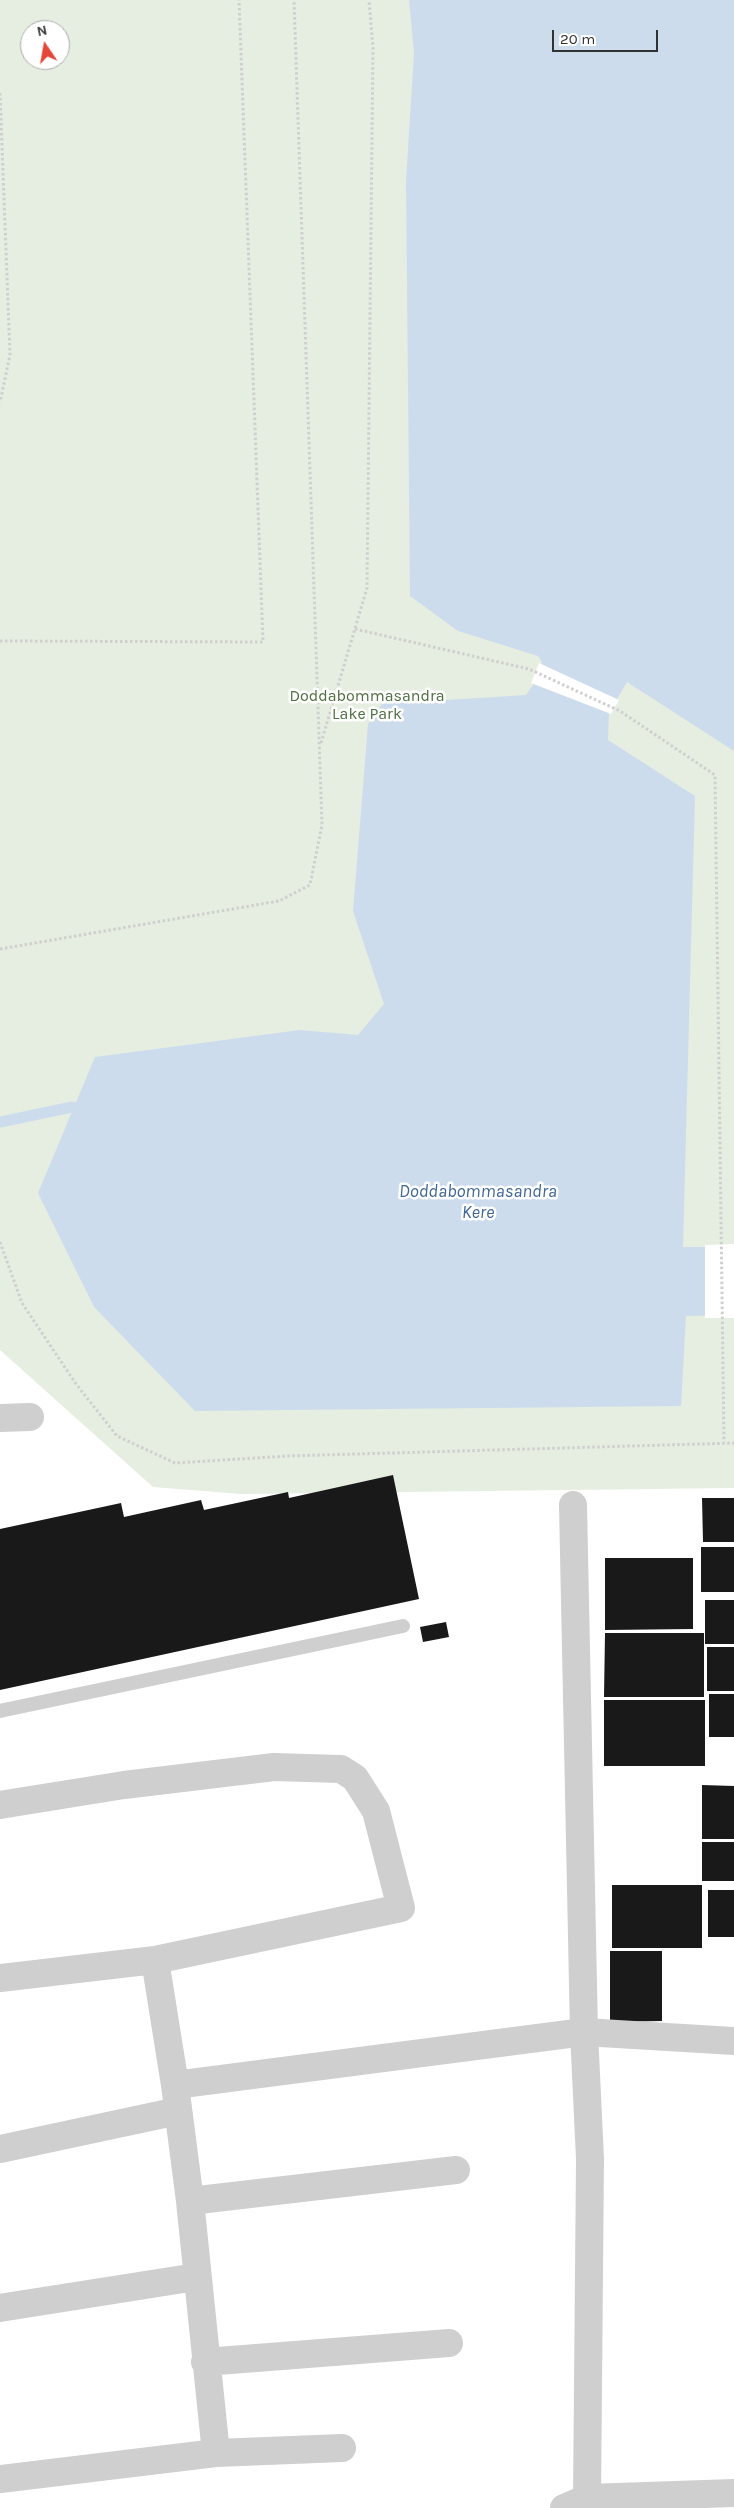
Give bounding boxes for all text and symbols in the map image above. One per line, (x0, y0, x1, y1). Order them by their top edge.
north arrow (20, 20, 70, 70)
scale bar (554, 20, 660, 52)
text: N (35, 21, 49, 40)
text: 20 m (560, 30, 595, 48)
park label: Doddabommasandra Lake Park (290, 686, 444, 724)
water label: Doddabommasandra Kere (399, 1181, 557, 1224)

